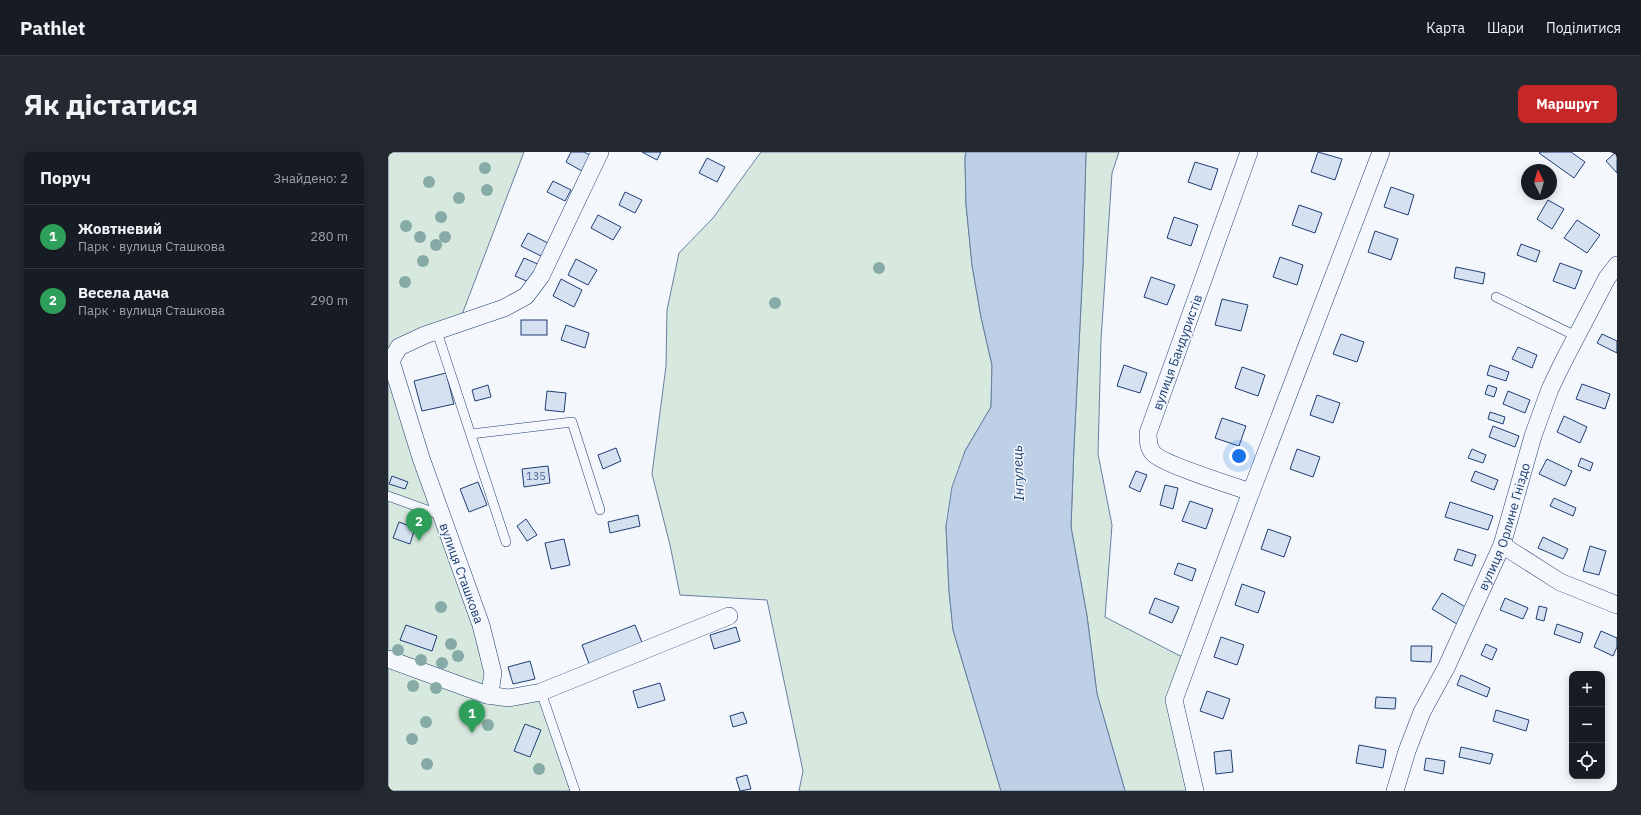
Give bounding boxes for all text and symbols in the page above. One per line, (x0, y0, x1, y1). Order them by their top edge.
text: Pathlet (20, 16, 85, 40)
text: Карта (1426, 19, 1465, 37)
text: Шари (1487, 19, 1524, 37)
text: Поділитися (1546, 19, 1621, 37)
button: Маршрут (1518, 85, 1617, 123)
text: Як дістатися (24, 86, 198, 123)
north arrow (1521, 164, 1557, 200)
text: Поруч (40, 167, 91, 189)
text: Знайдено: 2 (274, 170, 348, 187)
text: Жовтневий (78, 219, 162, 238)
text: 1 (49, 228, 57, 245)
text: 280 m (310, 228, 348, 245)
text: Парк · вулиця Сташкова (78, 238, 225, 255)
text: Весела дача (78, 283, 169, 302)
text: 2 (49, 292, 57, 309)
text: 290 m (310, 292, 348, 309)
street label: вулиця Бандуристів (1149, 292, 1206, 412)
text: Парк · вулиця Сташкова (78, 302, 225, 319)
water label: Інгулець (1008, 445, 1028, 501)
your location (1229, 446, 1249, 466)
street label: вулиця Орлине Гніздо (1474, 461, 1534, 593)
house number: 135 (526, 469, 546, 483)
pin: 2 (406, 508, 432, 541)
street label: вулиця Сташкова (435, 520, 488, 626)
map controls (1569, 671, 1605, 779)
button: + (1569, 671, 1605, 707)
pin: 1 (459, 700, 485, 733)
button: − (1569, 707, 1605, 743)
button: locate (1569, 743, 1605, 779)

